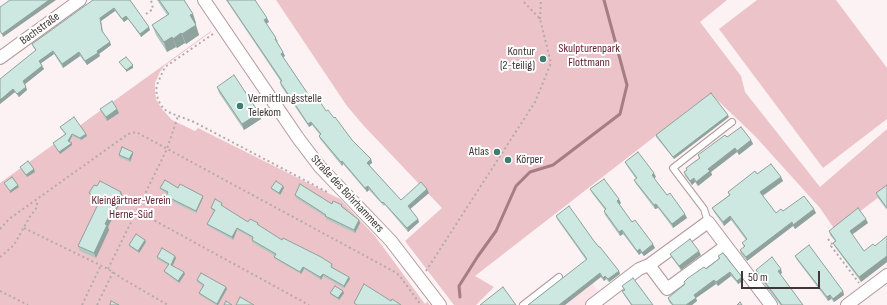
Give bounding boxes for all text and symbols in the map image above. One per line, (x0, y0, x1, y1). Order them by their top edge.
street label: Bachstraße (17, 10, 63, 48)
park label: Skulpturenpark Flottmann (558, 42, 620, 70)
place label: Kontur (2-teilig) (500, 45, 535, 73)
marker: Kontur (2-teilig) (538, 54, 548, 64)
place label: Vermittlungsstelle Telekom (248, 92, 322, 120)
marker: Vermittlungsstelle Telekom (235, 101, 245, 111)
place label: Atlas (469, 145, 489, 159)
marker: Atlas (492, 147, 502, 157)
street label: Straße des Bohrhammers (307, 152, 387, 236)
place label: Körper (516, 153, 543, 167)
marker: Körper (503, 155, 513, 165)
park label: Kleingärtner-Verein Herne-Süd (91, 194, 171, 222)
scale bar (743, 263, 822, 289)
text: 50 m (748, 270, 768, 285)

